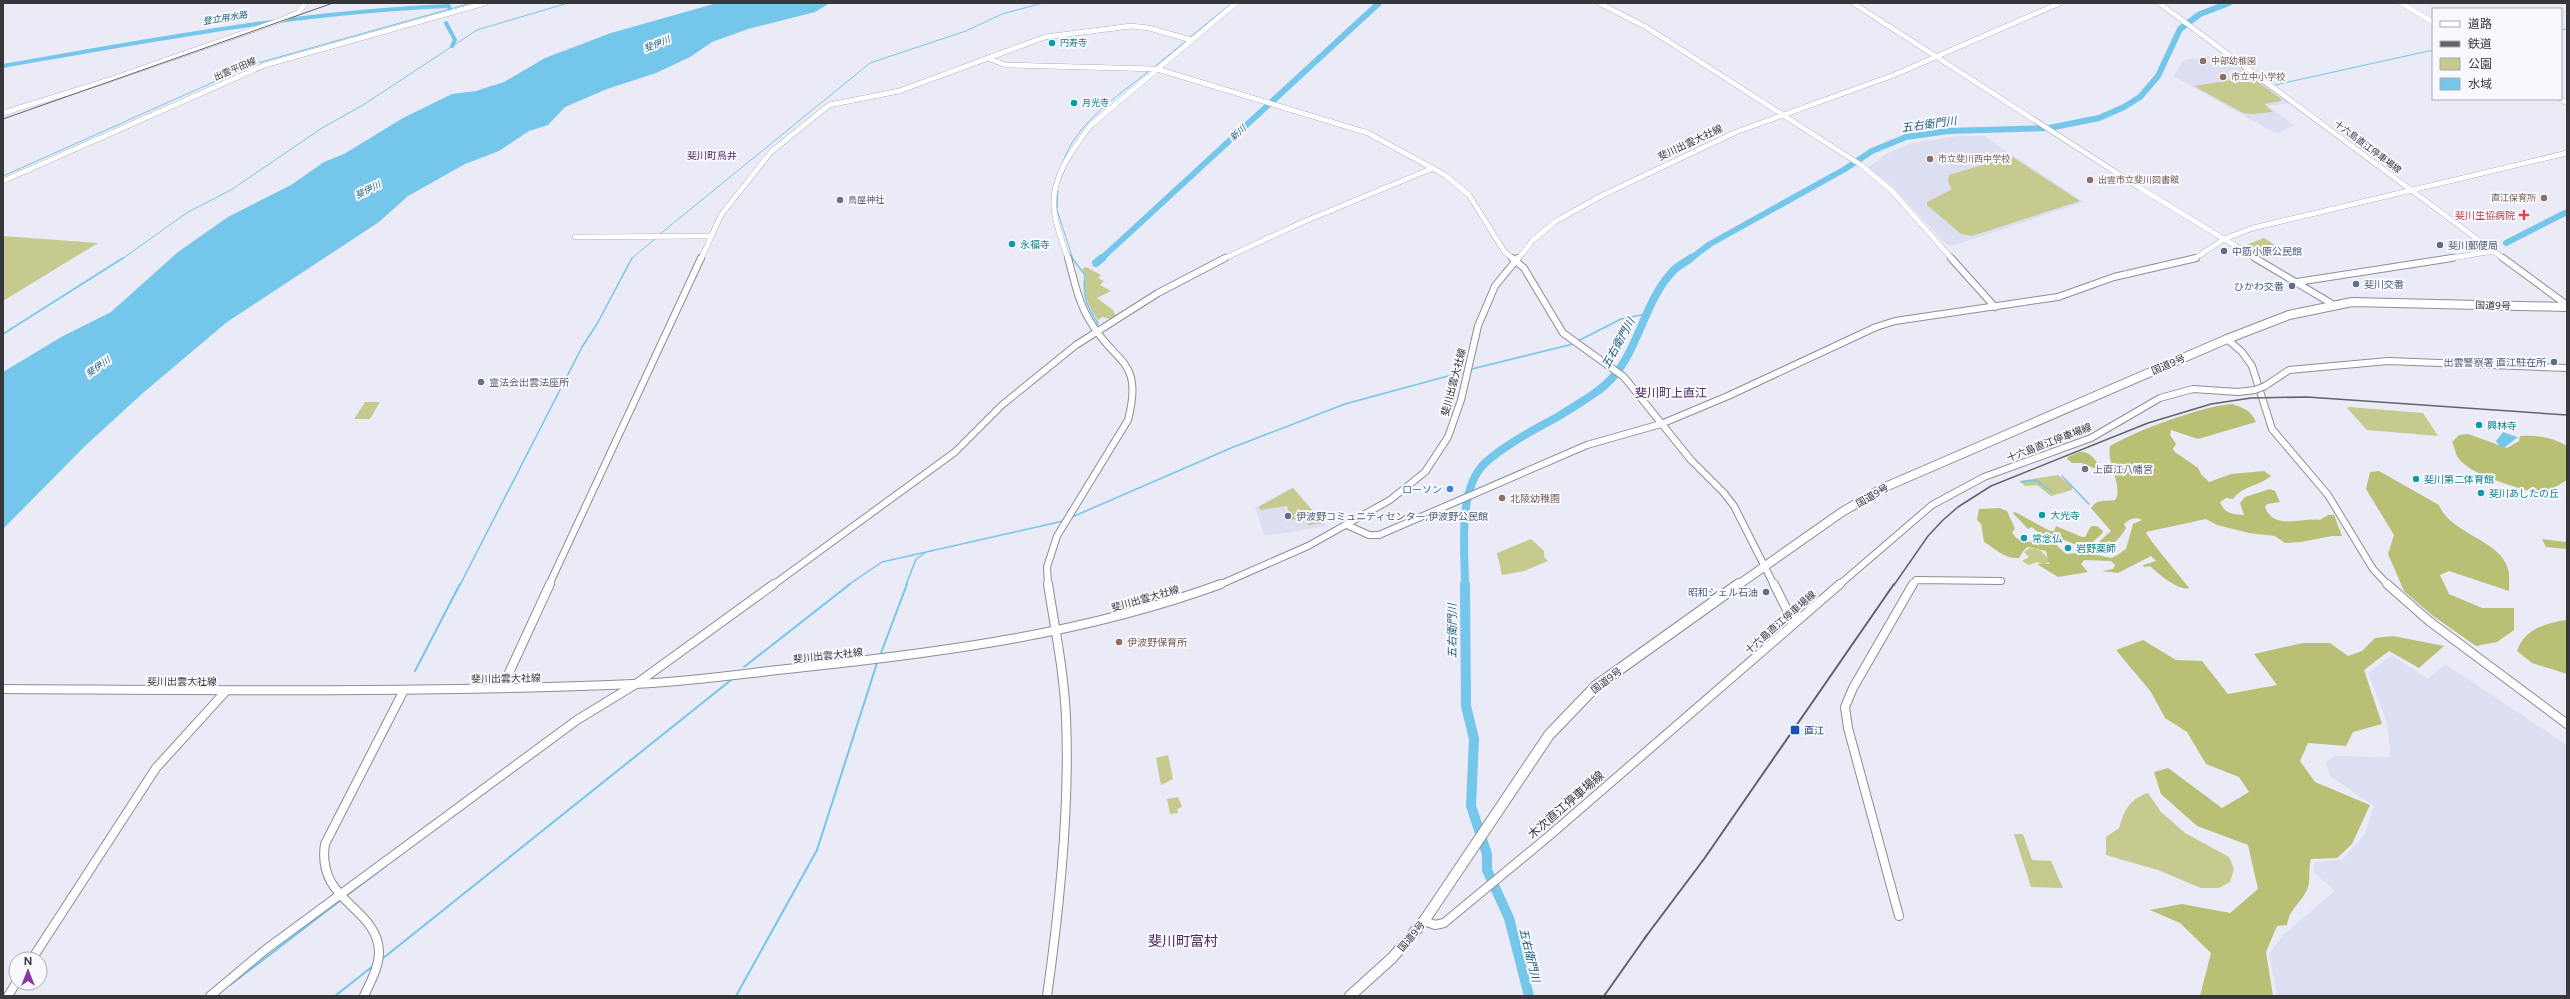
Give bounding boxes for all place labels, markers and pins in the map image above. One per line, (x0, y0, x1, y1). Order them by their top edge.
place label: 円寿寺 (1060, 37, 1087, 48)
marker: 円寿寺 (1047, 38, 1057, 48)
place label: 中部幼稚園 (2211, 55, 2256, 66)
marker: 中部幼稚園 (2198, 56, 2208, 66)
place label: 市立中小学校 (2231, 71, 2285, 82)
marker: 市立中小学校 (2218, 72, 2228, 82)
place label: 月光寺 (1082, 97, 1109, 108)
marker: 月光寺 (1069, 98, 1079, 108)
place label: 市立斐川西中学校 (1938, 153, 2010, 164)
marker: 市立斐川西中学校 (1925, 154, 1935, 164)
place label: 出雲市立斐川図書館 (2098, 174, 2179, 185)
marker: 出雲市立斐川図書館 (2085, 175, 2095, 185)
place label: 直江保育所 (2491, 192, 2536, 203)
marker: 直江保育所 (2539, 193, 2549, 203)
place label: 鳥屋神社 (848, 194, 884, 205)
marker: 鳥屋神社 (835, 195, 845, 205)
place label: 斐川生協病院 (2455, 209, 2515, 222)
marker: 斐川生協病院 (2518, 209, 2530, 221)
place label: 永福寺 (1020, 238, 1050, 251)
marker: 永福寺 (1007, 239, 1017, 249)
place label: 斐川郵便局 (2448, 239, 2498, 252)
marker: 斐川郵便局 (2435, 240, 2445, 250)
place label: 中筋小原公民館 (2232, 245, 2302, 258)
marker: 中筋小原公民館 (2219, 246, 2229, 256)
place label: 斐川交番 (2364, 278, 2404, 291)
marker: 斐川交番 (2351, 279, 2361, 289)
place label: ひかわ交番 (2234, 280, 2284, 293)
marker: ひかわ交番 (2287, 281, 2297, 291)
place label: 出雲警察署 直江駐在所 (2444, 356, 2546, 369)
marker: 出雲警察署 直江駐在所 (2549, 357, 2559, 367)
place label: 霊法会出雲法座所 (489, 376, 569, 389)
marker: 霊法会出雲法座所 (476, 377, 486, 387)
place label: 興林寺 (2487, 419, 2517, 432)
marker: 興林寺 (2474, 420, 2484, 430)
place label: 上直江八幡宮 (2093, 463, 2153, 476)
marker: 上直江八幡宮 (2080, 464, 2090, 474)
place label: 斐川第二体育館 (2424, 473, 2494, 486)
marker: 斐川第二体育館 (2411, 474, 2421, 484)
place label: ローソン (1402, 483, 1442, 496)
marker: ローソン (1445, 484, 1455, 494)
place label: 斐川あしたの丘 (2489, 487, 2559, 500)
marker: 斐川あしたの丘 (2476, 488, 2486, 498)
place label: 北陵幼稚園 (1510, 492, 1560, 505)
marker: 北陵幼稚園 (1497, 493, 1507, 503)
place label: 大光寺 (2050, 509, 2080, 522)
place label: 伊波野コミュニティセンター;伊波野公民館 (1296, 510, 1488, 523)
marker: 大光寺 (2037, 510, 2047, 520)
marker: 伊波野コミュニティセンター;伊波野公民館 (1283, 511, 1293, 521)
place label: 常念仏 (2032, 532, 2062, 545)
marker: 常念仏 (2019, 533, 2029, 543)
place label: 岩野薬師 (2076, 542, 2116, 555)
marker: 岩野薬師 (2063, 543, 2073, 553)
place label: 昭和シェル石油 (1688, 586, 1758, 599)
marker: 昭和シェル石油 (1761, 587, 1771, 597)
place label: 伊波野保育所 (1127, 636, 1187, 649)
marker: 伊波野保育所 (1114, 637, 1124, 647)
marker: 直江 (1789, 724, 1801, 736)
place label: 直江 (1804, 724, 1824, 737)

